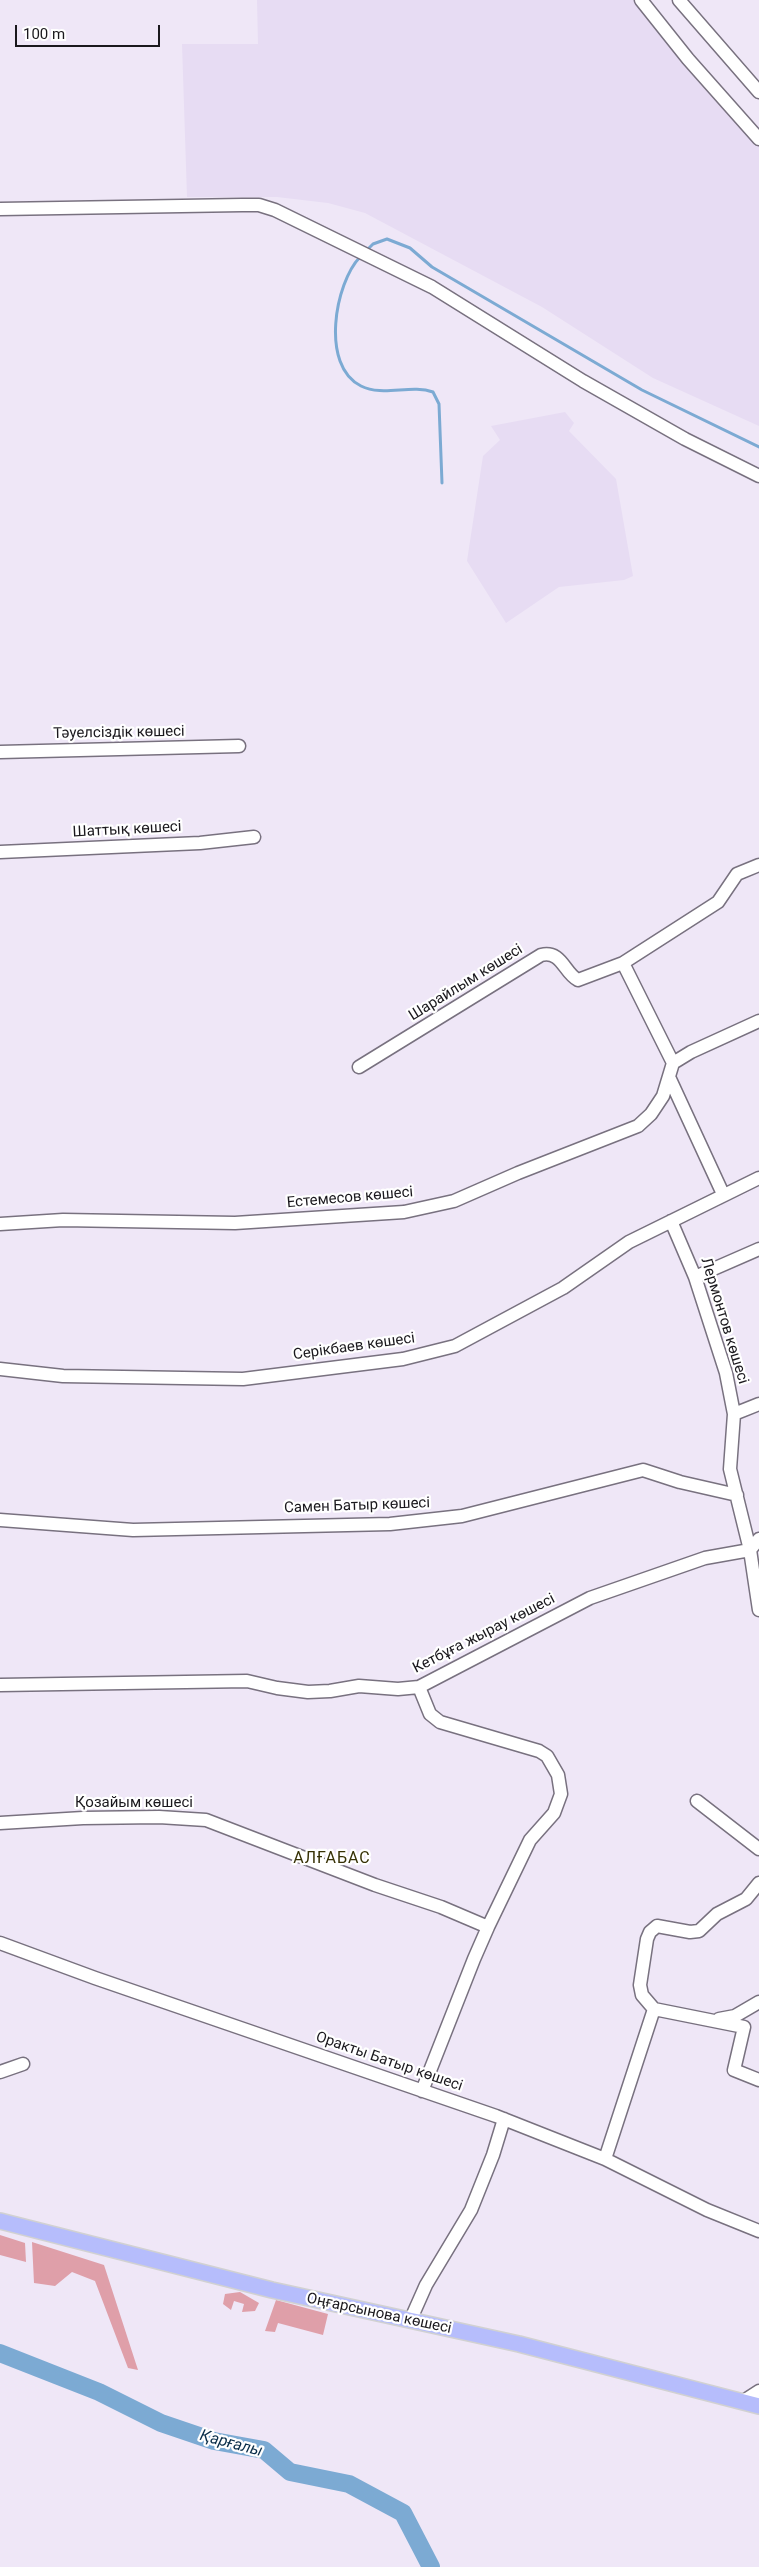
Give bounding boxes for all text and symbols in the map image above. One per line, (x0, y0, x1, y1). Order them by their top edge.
scale bar (18, 15, 162, 47)
text: 100 m (23, 25, 65, 43)
street label: Тәуелсіздік көшесі (53, 723, 185, 743)
street label: Шаттық көшесі (72, 818, 182, 842)
street label: Шарайлым көшесі (406, 941, 526, 1025)
street label: Естемесов көшесі (286, 1184, 414, 1212)
street label: Лермонтов көшесі (696, 1256, 752, 1386)
street label: Серікбаев көшесі (292, 1330, 416, 1364)
street label: Самен Батыр көшесі (284, 1494, 430, 1518)
street label: Кетбұға жырау көшесі (410, 1590, 558, 1678)
street label: Қозайым көшесі (75, 1794, 193, 1812)
district label: АЛҒАБАС (292, 1849, 372, 1869)
street label: Оракты Батыр көшесі (313, 2028, 465, 2096)
street label: Оңғарсынова көшесі (305, 2290, 453, 2338)
water label: Қарғалы (198, 2426, 264, 2462)

